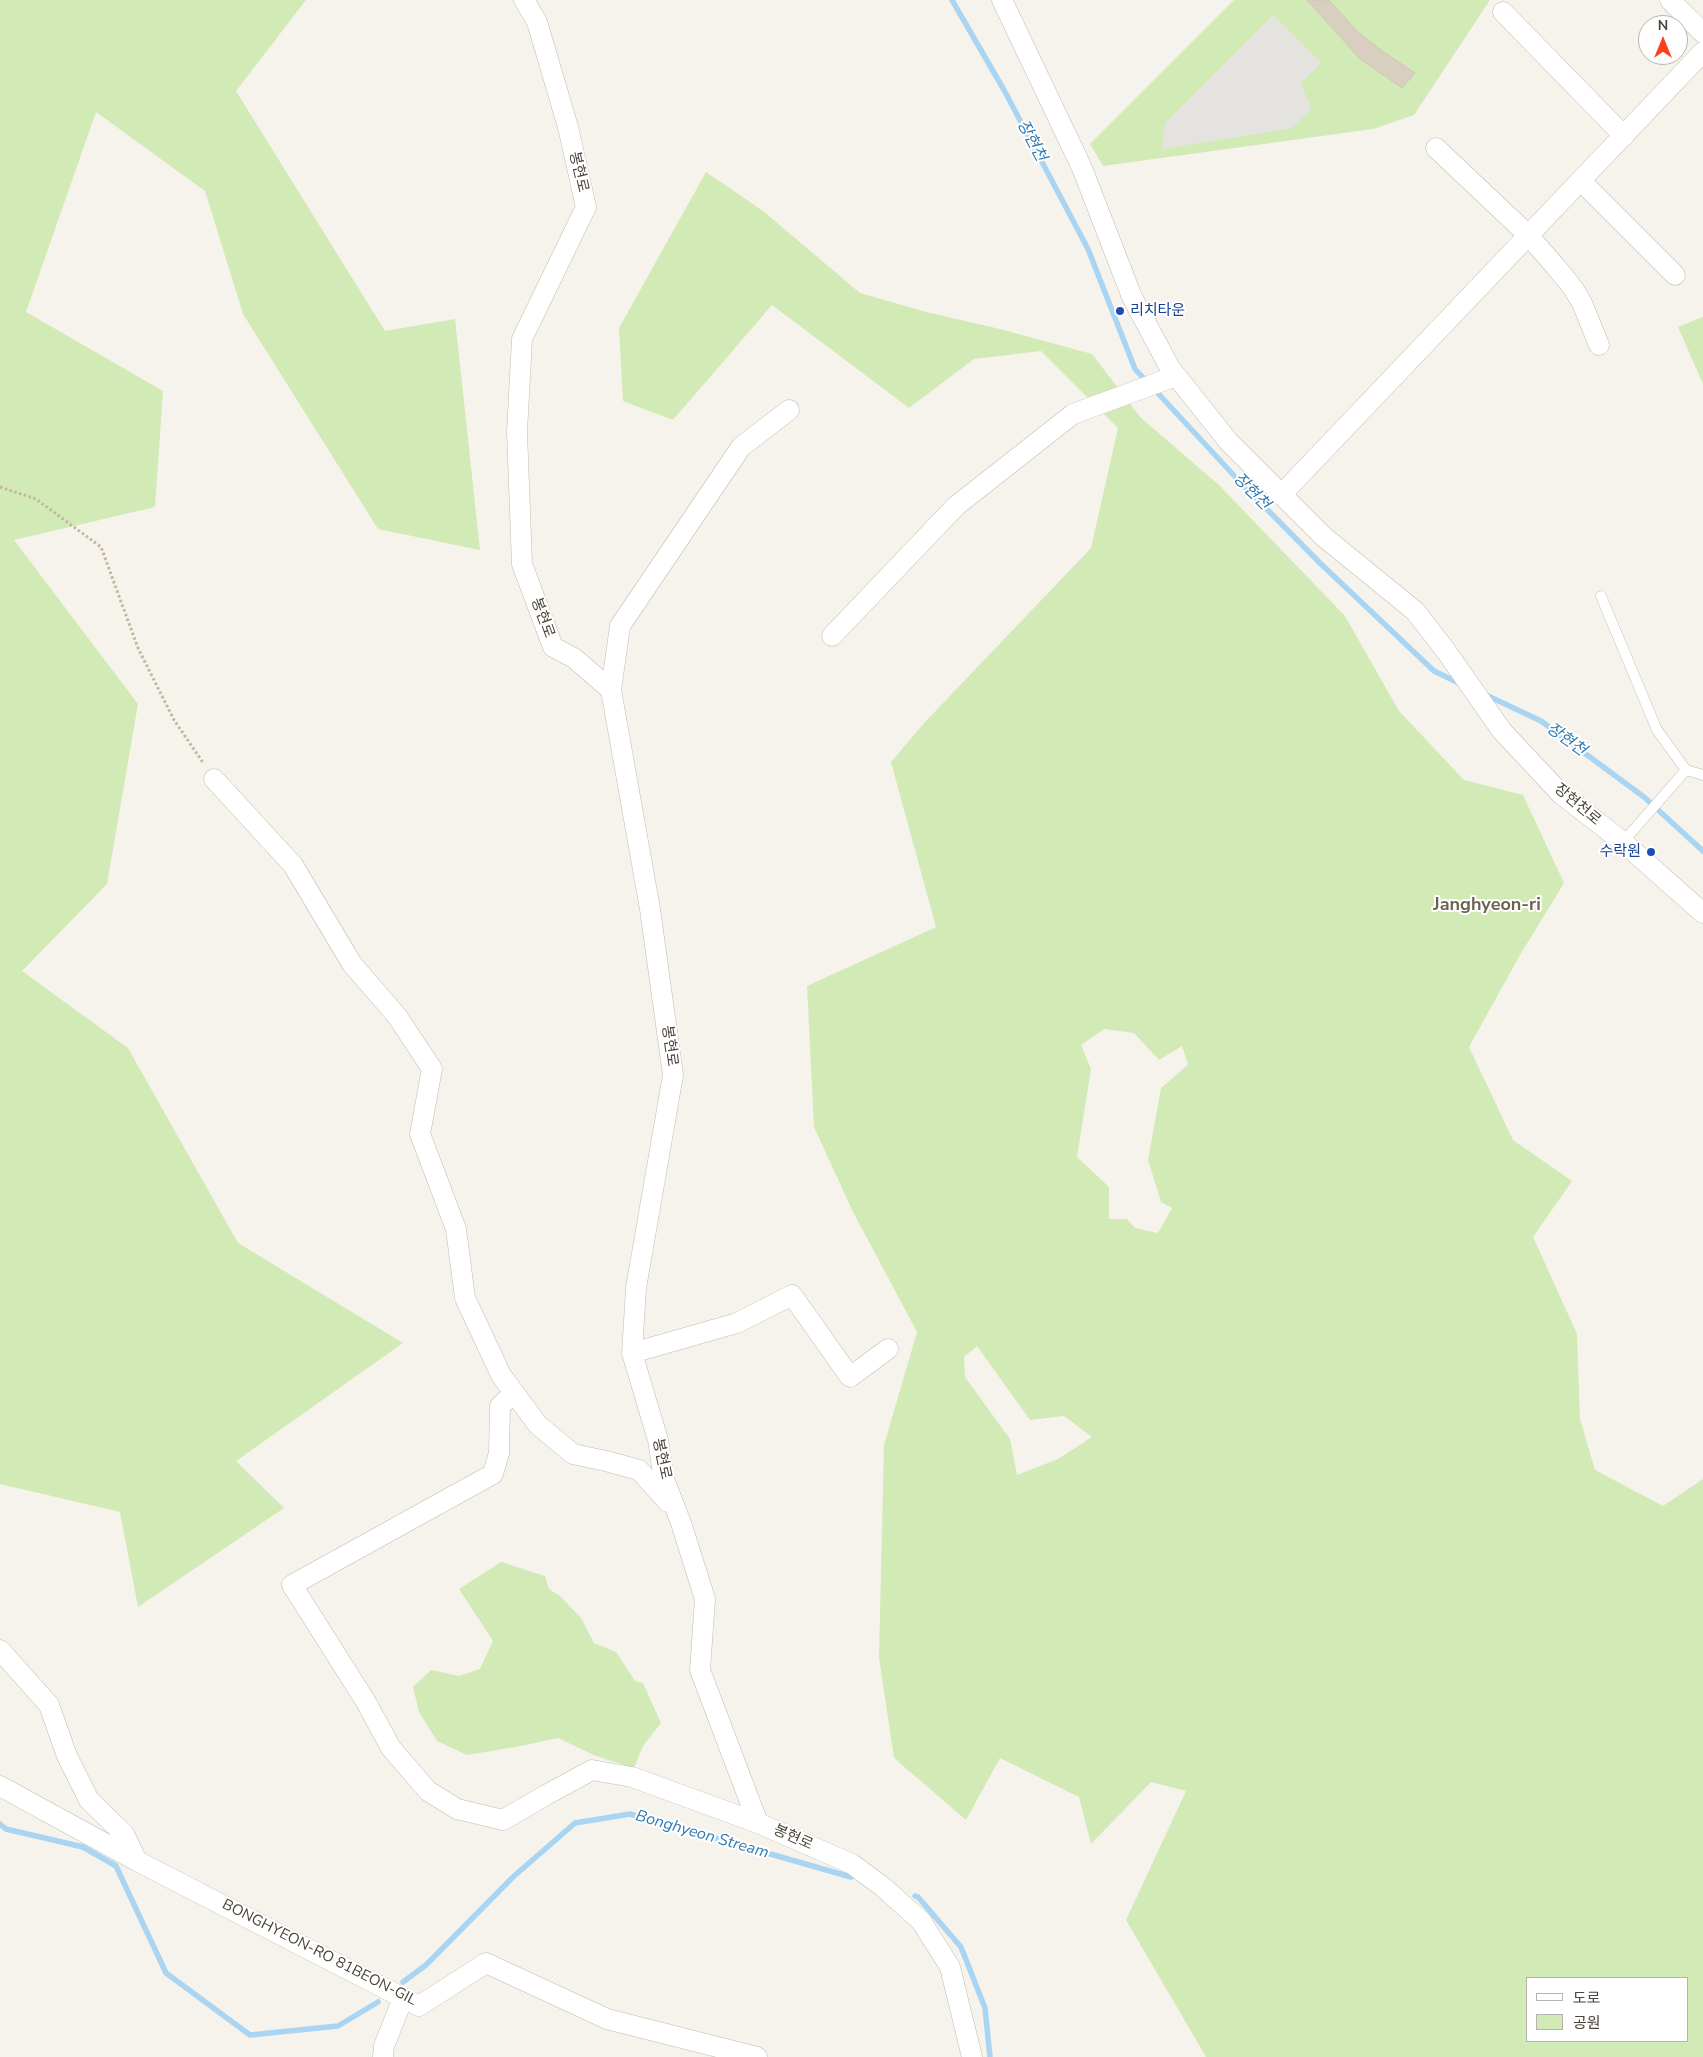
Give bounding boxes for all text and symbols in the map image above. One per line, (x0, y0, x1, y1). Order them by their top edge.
north arrow (1638, 15, 1688, 65)
text: N (1658, 16, 1668, 35)
water label: 장현천 (1012, 117, 1050, 165)
street label: 봉현로 (565, 150, 591, 194)
place label: 리치타운 (1130, 302, 1185, 320)
marker: 리치타운 (1114, 305, 1126, 317)
water label: 장현천 (1229, 470, 1273, 514)
street label: 봉현로 (526, 595, 558, 641)
water label: 장현천 (1542, 719, 1590, 761)
street label: 장현천로 (1550, 780, 1604, 830)
place label: 수락원 (1600, 843, 1641, 861)
marker: 수락원 (1645, 846, 1657, 858)
district label: Janghyeon-ri (1433, 895, 1541, 917)
street label: 봉현로 (657, 1024, 681, 1068)
street label: 봉현로 (648, 1437, 674, 1481)
water label: Bonghyeon Stream (633, 1807, 771, 1863)
street label: 봉현로 (770, 1821, 816, 1855)
street label: BONGHYEON-RO 81BEON-GIL (219, 1896, 419, 2010)
legend (1526, 1977, 1688, 2042)
text: 도로 (1573, 1988, 1601, 2008)
text: 공원 (1573, 2013, 1601, 2033)

